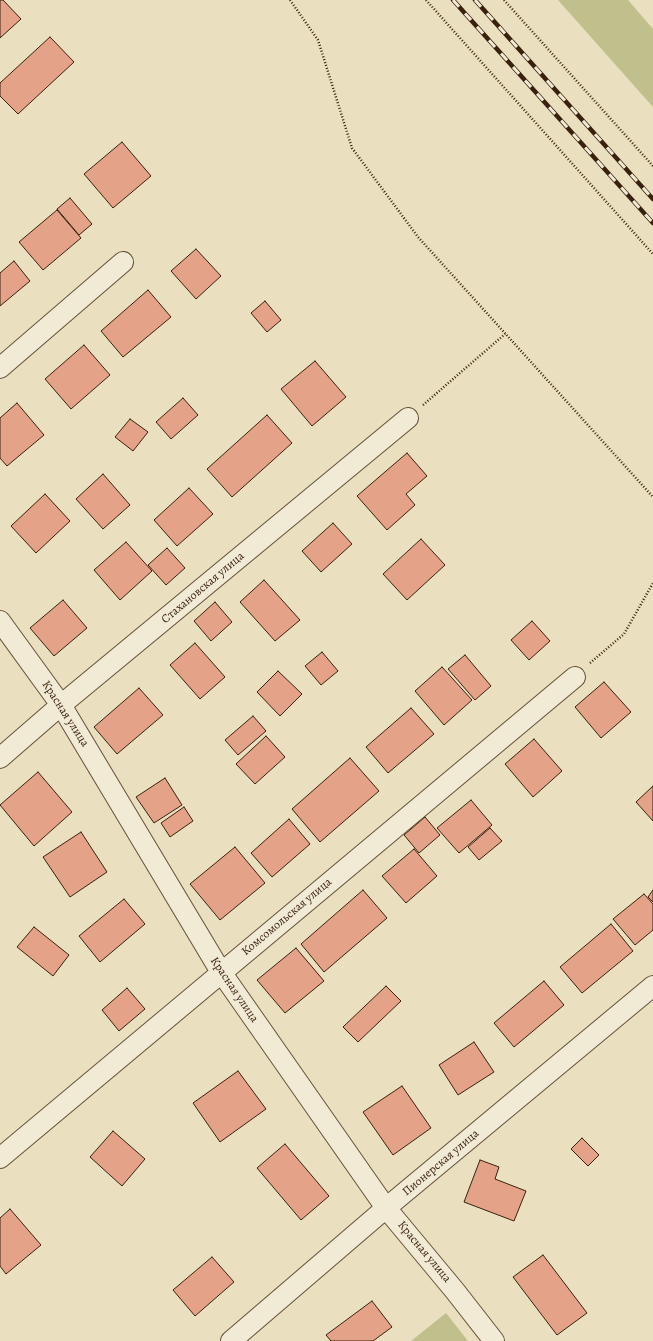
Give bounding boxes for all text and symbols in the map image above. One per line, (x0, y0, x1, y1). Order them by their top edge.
street label: Стахановская улица (159, 549, 247, 627)
street label: Красная улица (38, 678, 92, 750)
street label: Комсомольская улица (239, 875, 335, 959)
street label: Красная улица (207, 955, 261, 1025)
street label: Пионерская улица (400, 1127, 482, 1199)
street label: Красная улица (394, 1218, 454, 1286)

